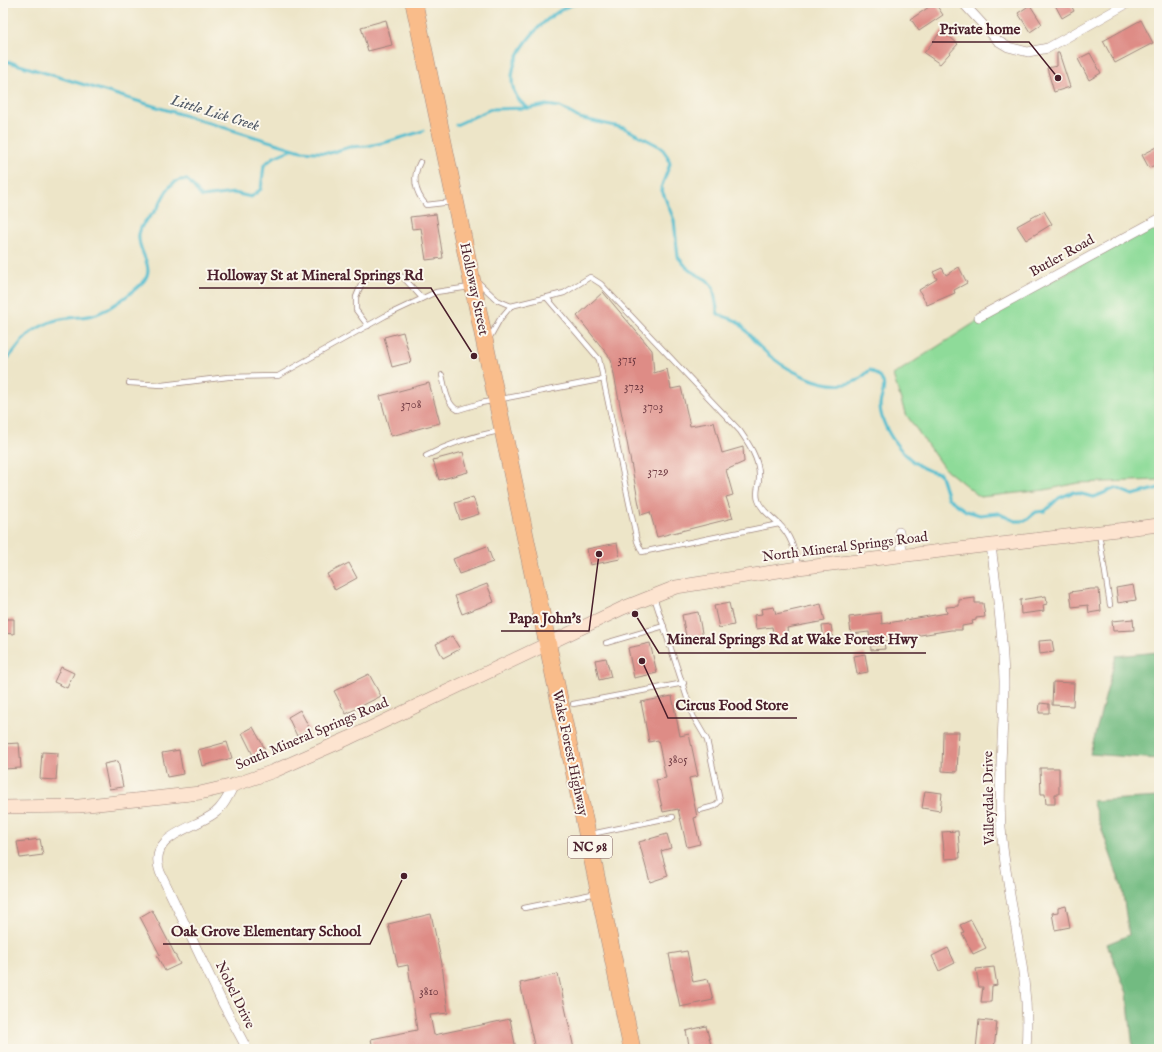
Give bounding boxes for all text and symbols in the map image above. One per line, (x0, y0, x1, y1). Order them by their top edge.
callout: Private home (932, 15, 1029, 42)
text: Private home (940, 20, 1021, 39)
water label: Little Lick Creek (168, 90, 261, 135)
street label: Butler Road (1026, 231, 1098, 281)
street label: Holloway Street (455, 241, 493, 337)
callout: Holloway St at Mineral Springs Rd (199, 261, 431, 288)
text: Holloway St at Mineral Springs Rd (207, 266, 424, 285)
house number: 3715 (618, 352, 637, 367)
house number: 3723 (624, 379, 644, 394)
house number: 3708 (401, 397, 422, 412)
house number: 3703 (643, 399, 663, 414)
house number: 3729 (648, 464, 668, 479)
street label: North Mineral Springs Road (761, 528, 929, 566)
callout: Papa John's (501, 604, 589, 631)
text: Papa John's (509, 609, 582, 628)
callout: Mineral Springs Rd at Wake Forest Hwy (659, 626, 926, 653)
text: Mineral Springs Rd at Wake Forest Hwy (666, 630, 918, 649)
street label: Wake Forest Highway (548, 688, 592, 818)
callout: Circus Food Store (668, 691, 797, 718)
street label: South Mineral Springs Road (233, 693, 392, 774)
text: Circus Food Store (675, 696, 789, 715)
street label: Valleydale Drive (979, 750, 999, 846)
house number: 3805 (668, 752, 688, 767)
road number: NC 98 (568, 836, 612, 858)
callout: Oak Grove Elementary School (163, 917, 370, 944)
text: Oak Grove Elementary School (171, 922, 362, 941)
street label: Nobel Drive (211, 958, 259, 1032)
house number: 3810 (419, 984, 439, 999)

